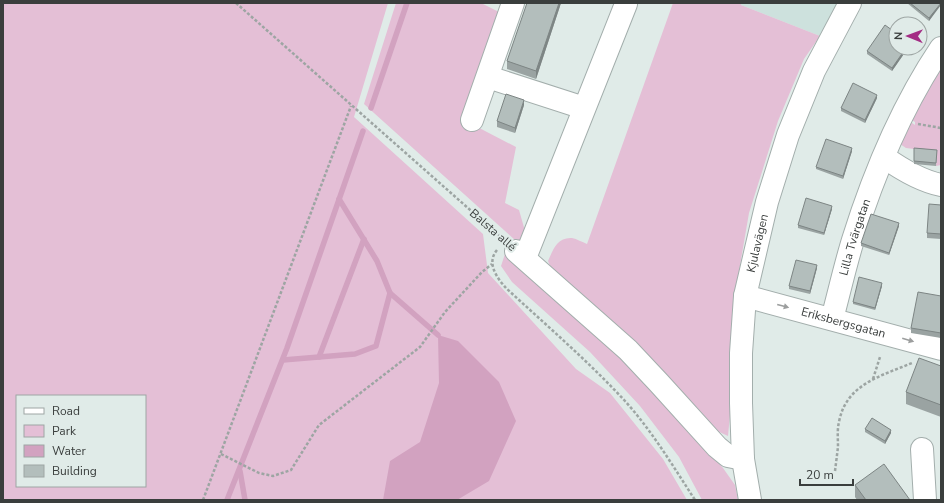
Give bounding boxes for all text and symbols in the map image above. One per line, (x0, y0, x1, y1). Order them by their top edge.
north arrow (888, 16, 928, 56)
text: N (891, 32, 906, 40)
street label: Lilla Tvärgatan (835, 196, 874, 277)
street label: Balsta allé (466, 205, 520, 255)
street label: Kjulavägen (743, 212, 772, 274)
one-way arrow (777, 304, 789, 310)
street label: Eriksbergsgatan (799, 304, 888, 342)
one-way arrow (903, 337, 915, 343)
legend (16, 395, 146, 487)
text: Road (52, 403, 80, 419)
text: Park (52, 423, 77, 439)
text: Water (52, 443, 86, 459)
scale bar (800, 461, 853, 487)
text: Building (52, 463, 97, 479)
text: 20 m (806, 467, 834, 483)

